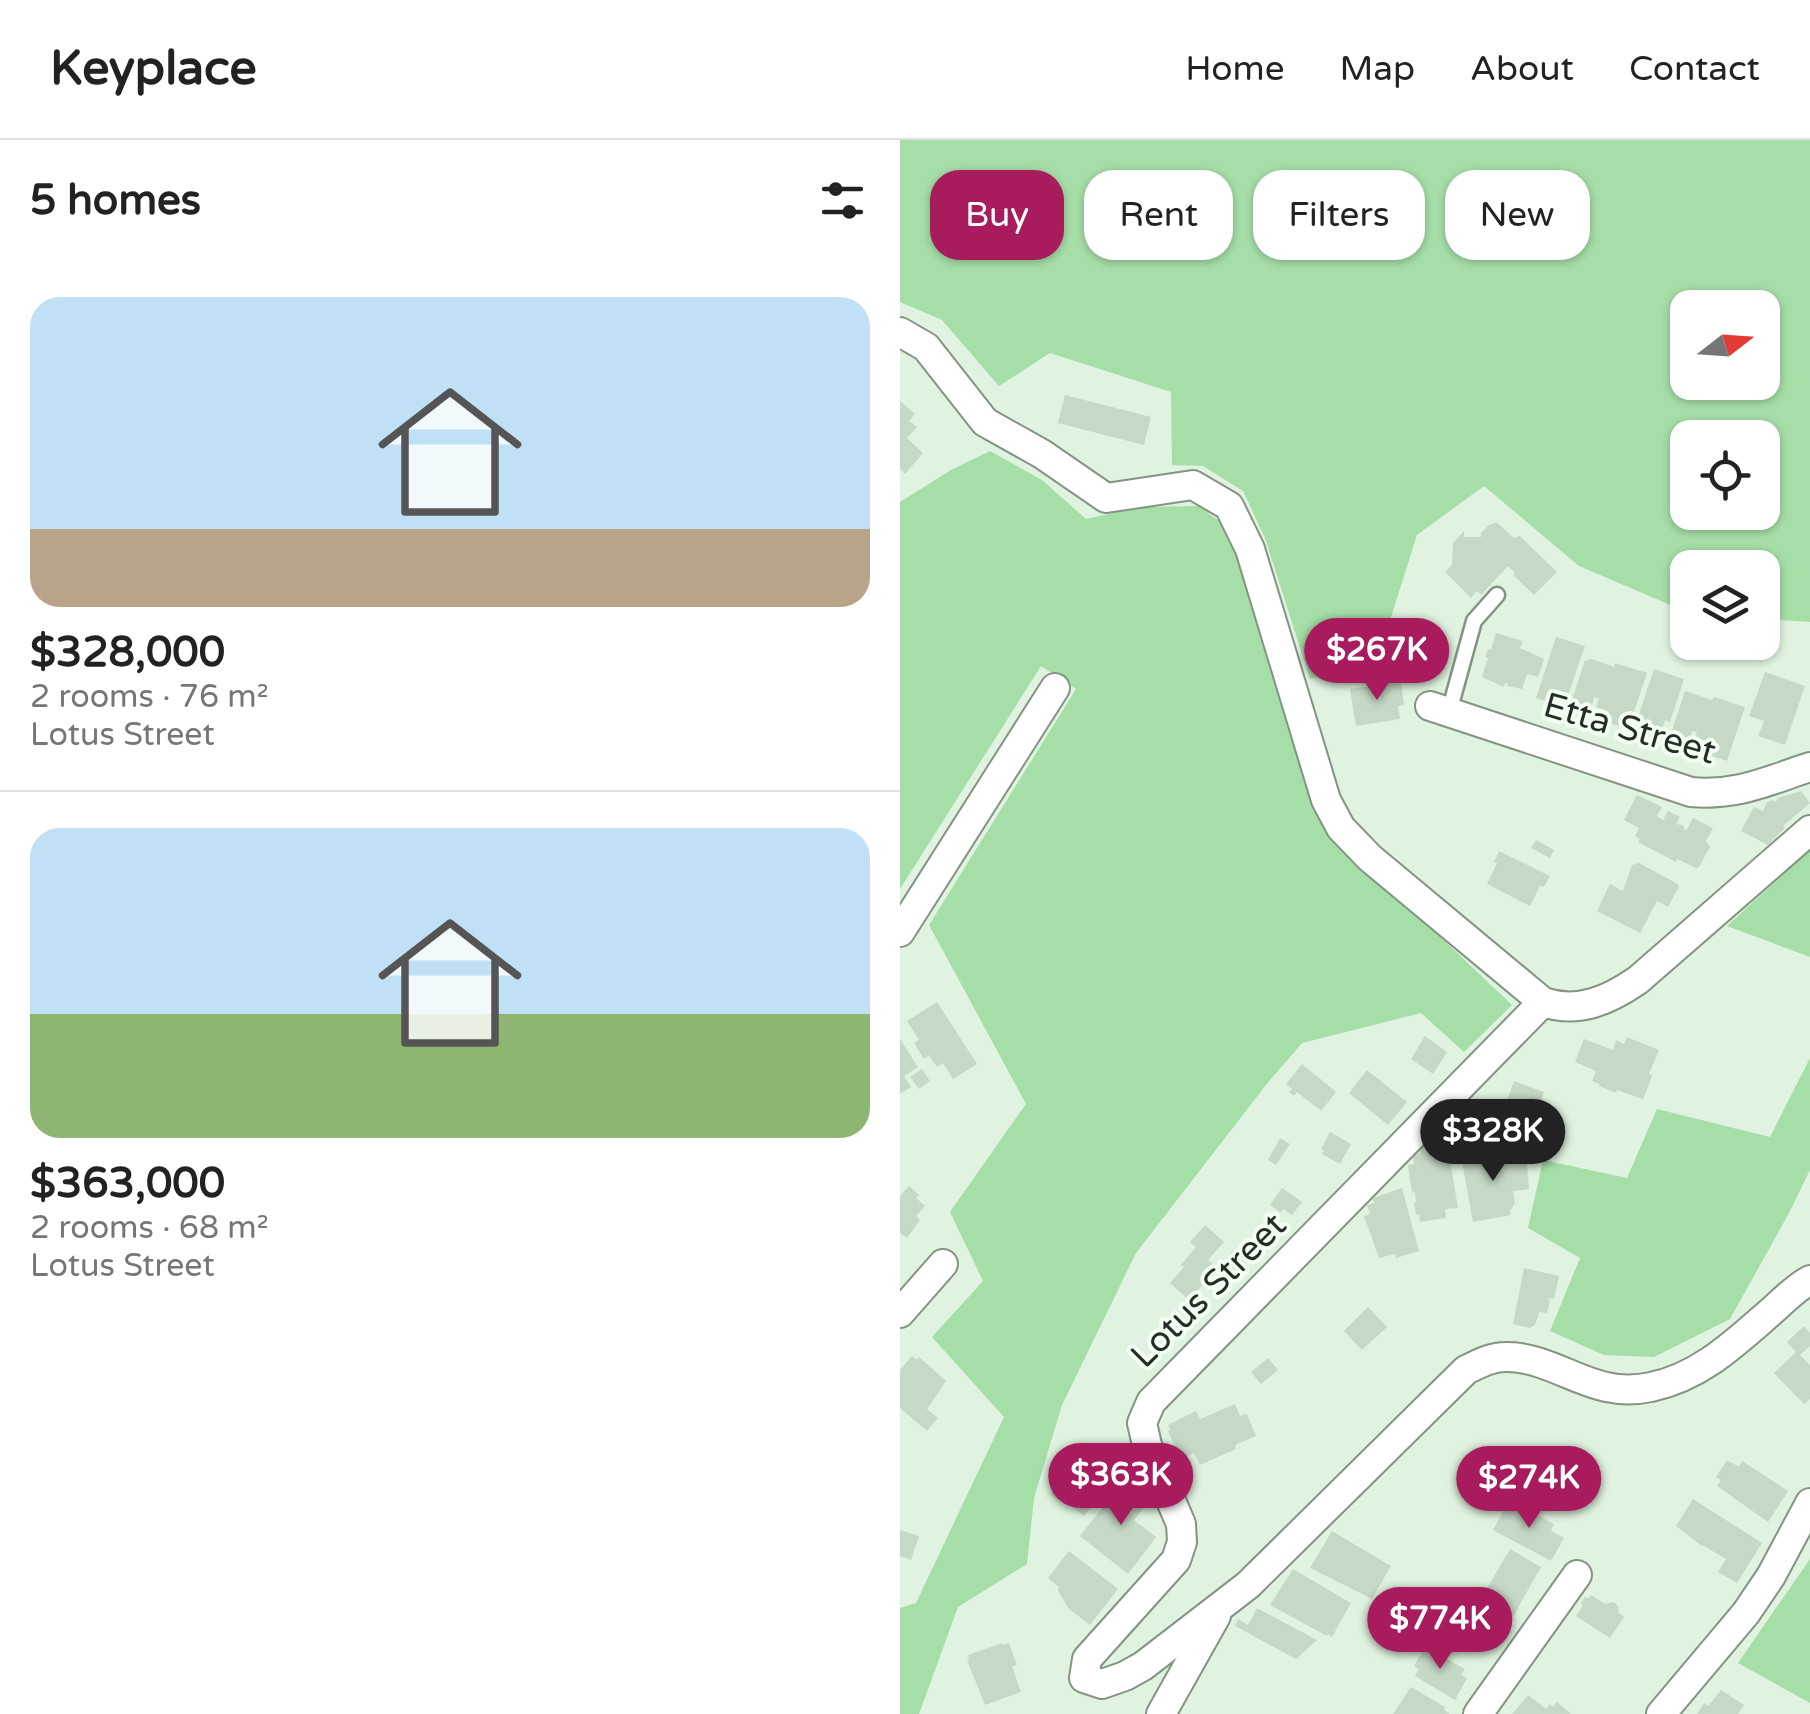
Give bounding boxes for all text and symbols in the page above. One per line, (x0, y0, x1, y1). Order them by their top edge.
text: Keyplace (50, 40, 257, 98)
text: Home (1185, 48, 1284, 90)
text: Map (1339, 48, 1415, 90)
text: About (1470, 48, 1574, 90)
text: Contact (1629, 48, 1760, 90)
chip: Buy (930, 170, 1064, 260)
chip: Rent (1084, 170, 1233, 260)
chip: Filters (1253, 170, 1425, 260)
chip: New (1445, 170, 1590, 260)
icon: filters (815, 173, 870, 228)
text: 5 homes (30, 175, 201, 226)
north arrow (1670, 290, 1780, 400)
map controls (1670, 290, 1780, 660)
icon: home (360, 362, 540, 542)
button: locate (1670, 420, 1780, 530)
button: layers (1670, 550, 1780, 660)
pin: $267K (1307, 618, 1447, 703)
text: $328,000 (30, 627, 225, 678)
text: $267K (1326, 631, 1428, 669)
text: 2 rooms · 76 m² (30, 678, 269, 716)
street label: Etta Street (1539, 684, 1721, 774)
text: Lotus Street (30, 716, 215, 754)
icon: home (360, 893, 540, 1073)
pin: $328K (1423, 1099, 1563, 1184)
text: $328K (1442, 1112, 1544, 1150)
text: $363,000 (30, 1158, 225, 1209)
street label: Lotus Street (1122, 1204, 1295, 1377)
text: 2 rooms · 68 m² (30, 1209, 269, 1247)
text: Lotus Street (30, 1247, 215, 1285)
pin: $363K (1051, 1443, 1191, 1528)
pin: $274K (1459, 1446, 1599, 1531)
text: $363K (1070, 1456, 1172, 1494)
text: $274K (1478, 1459, 1580, 1497)
pin: $774K (1370, 1587, 1510, 1672)
text: $774K (1389, 1600, 1491, 1638)

